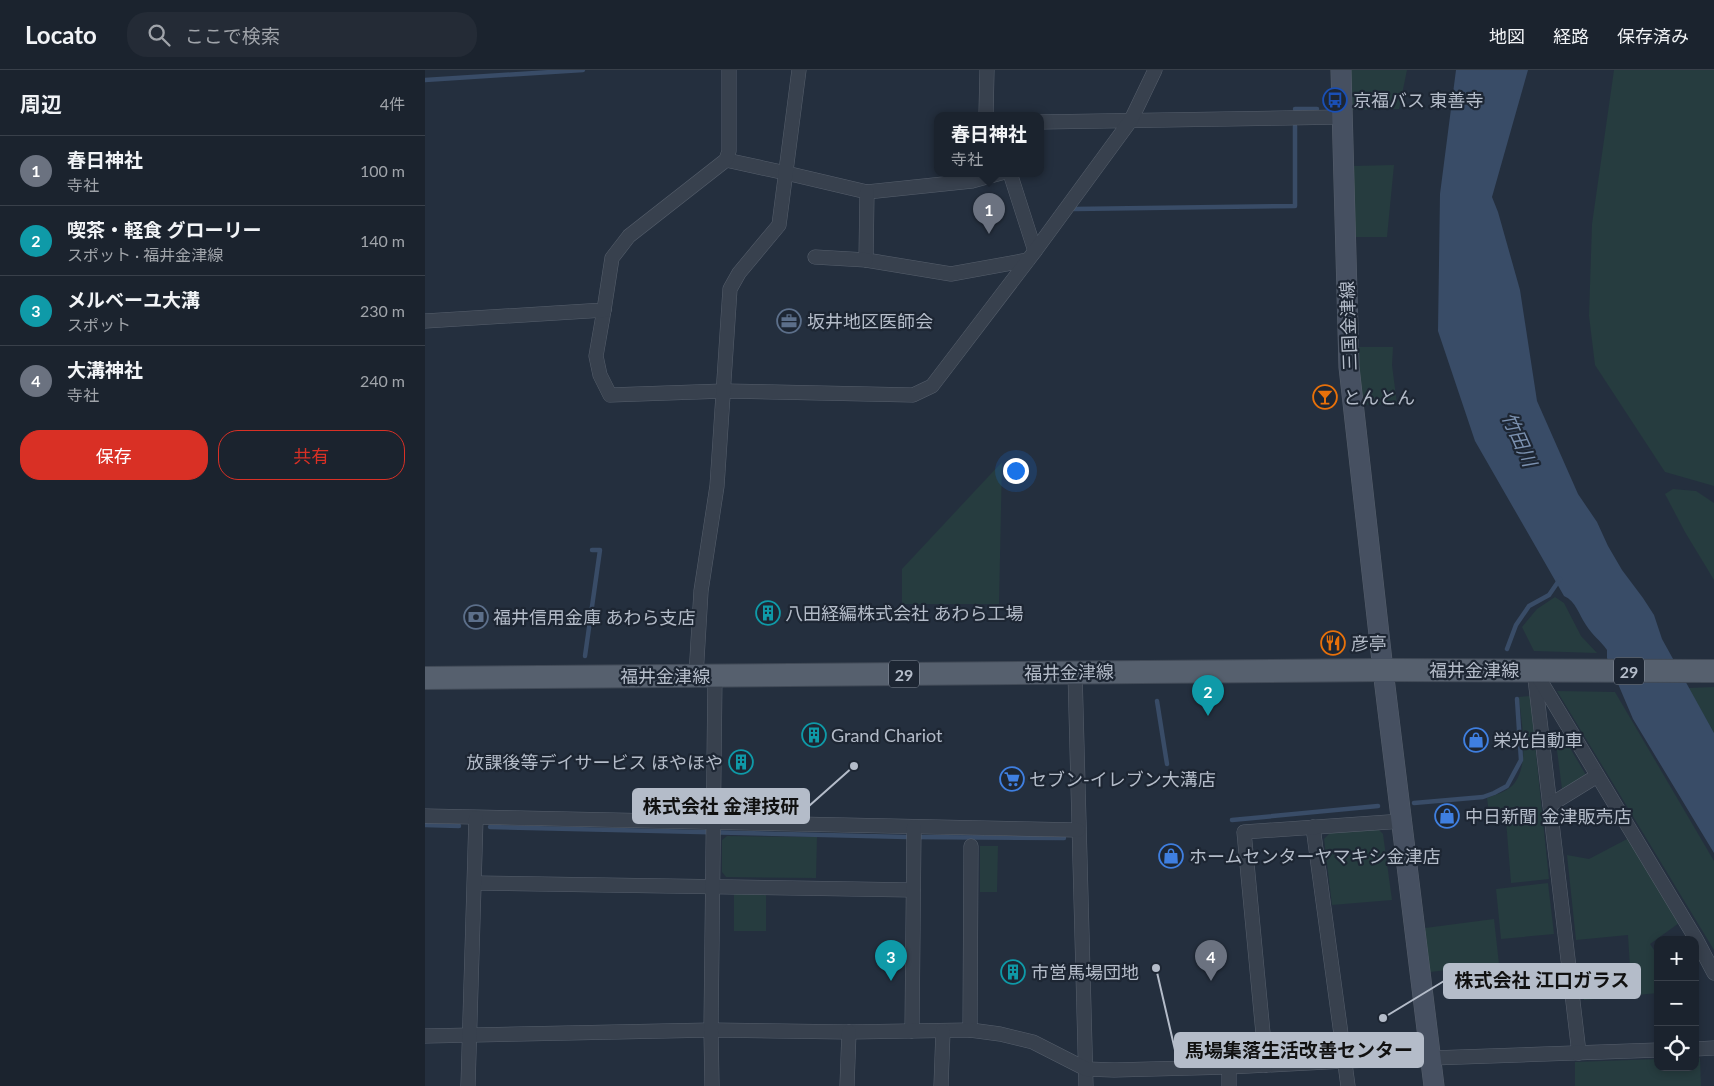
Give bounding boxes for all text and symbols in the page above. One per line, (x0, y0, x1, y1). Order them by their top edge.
search box (127, 12, 477, 57)
text: Locato (25, 20, 97, 49)
icon: search (145, 21, 173, 49)
text: ここで検索 (185, 24, 280, 47)
text: 地図 (1489, 25, 1525, 47)
text: 経路 (1553, 25, 1589, 47)
text: 保存済み (1617, 25, 1689, 47)
bus stop icon: 京福バス 東善寺 (1322, 87, 1348, 113)
place label: 京福バス 東善寺 (1353, 89, 1484, 111)
text: 周辺 (20, 91, 62, 116)
text: 4件 (380, 94, 405, 113)
popup (934, 112, 1044, 177)
text: 春日神社 (951, 122, 1027, 145)
text: 春日神社 (67, 148, 143, 171)
text: 寺社 (951, 149, 983, 168)
text: 1 (31, 161, 41, 180)
text: 100 m (360, 161, 405, 180)
text: 寺社 (67, 175, 99, 194)
pin: 1 (973, 193, 1005, 234)
text: 喫茶・軽食 グローリー (67, 218, 262, 241)
text: 2 (31, 231, 41, 250)
text: 140 m (360, 231, 405, 250)
text: スポット · 福井金津線 (67, 245, 223, 264)
street label: 三国金津線 (1335, 281, 1361, 371)
text: メルベーユ大溝 (67, 288, 200, 311)
text: 3 (31, 301, 41, 320)
text: 230 m (360, 301, 405, 320)
office icon: 坂井地区医師会 (776, 308, 802, 334)
place label: 坂井地区医師会 (807, 310, 933, 332)
text: スポット (67, 315, 131, 334)
text: 大溝神社 (67, 358, 143, 381)
text: 4 (31, 371, 41, 390)
text: 240 m (360, 371, 405, 390)
bar icon: とんとん (1312, 384, 1338, 410)
text: 寺社 (67, 385, 99, 404)
place label: とんとん (1343, 386, 1415, 408)
water label: 竹田川 (1498, 408, 1543, 472)
button: 保存 (20, 430, 208, 480)
button: 共有 (218, 430, 405, 480)
your location (1003, 458, 1029, 484)
building icon: 八田経編株式会社 あわら工場 (755, 600, 781, 626)
place label: 八田経編株式会社 あわら工場 (785, 602, 1024, 624)
bank icon: 福井信用金庫 あわら支店 (463, 604, 489, 630)
place label: 福井信用金庫 あわら支店 (493, 606, 696, 628)
restaurant icon: 彦亭 (1320, 630, 1346, 656)
place label: 彦亭 (1351, 632, 1387, 654)
road number: 29 (1614, 658, 1644, 684)
street label: 福井金津線 (1429, 659, 1519, 681)
road number: 29 (889, 660, 919, 688)
street label: 福井金津線 (1024, 660, 1114, 684)
street label: 福井金津線 (620, 665, 710, 687)
pin: 2 (1192, 675, 1224, 716)
building icon: Grand Chariot (801, 722, 827, 748)
place label: Grand Chariot (831, 724, 943, 746)
shop icon: 栄光自動車 (1463, 727, 1489, 753)
place label: 栄光自動車 (1493, 729, 1583, 751)
building icon: 放課後等デイサービス ほやほや (728, 749, 754, 775)
place label: 放課後等デイサービス ほやほや (466, 751, 723, 773)
supermarket icon: セブン-イレブン大溝店 (999, 766, 1025, 792)
place label: セブン-イレブン大溝店 (1029, 768, 1216, 790)
callout: 株式会社 金津技研 (633, 789, 809, 823)
text: 株式会社 金津技研 (643, 794, 799, 817)
shop icon: 中日新聞 金津販売店 (1434, 803, 1460, 829)
place label: 中日新聞 金津販売店 (1465, 805, 1632, 827)
shop icon: ホームセンターヤマキシ金津店 (1158, 843, 1184, 869)
place label: ホームセンターヤマキシ金津店 (1189, 845, 1440, 867)
map controls (1654, 936, 1699, 1071)
button: + (1654, 936, 1699, 981)
pin: 3 (875, 940, 907, 981)
pin: 4 (1195, 940, 1227, 981)
building icon: 市営馬場団地 (1000, 959, 1026, 985)
place label: 市営馬場団地 (1031, 961, 1139, 983)
callout: 株式会社 江口ガラス (1444, 964, 1640, 998)
text: 株式会社 江口ガラス (1454, 968, 1630, 991)
button: − (1654, 981, 1699, 1026)
button: locate (1654, 1026, 1699, 1071)
callout: 馬場集落生活改善センター (1175, 1033, 1423, 1067)
text: 馬場集落生活改善センター (1185, 1038, 1413, 1061)

